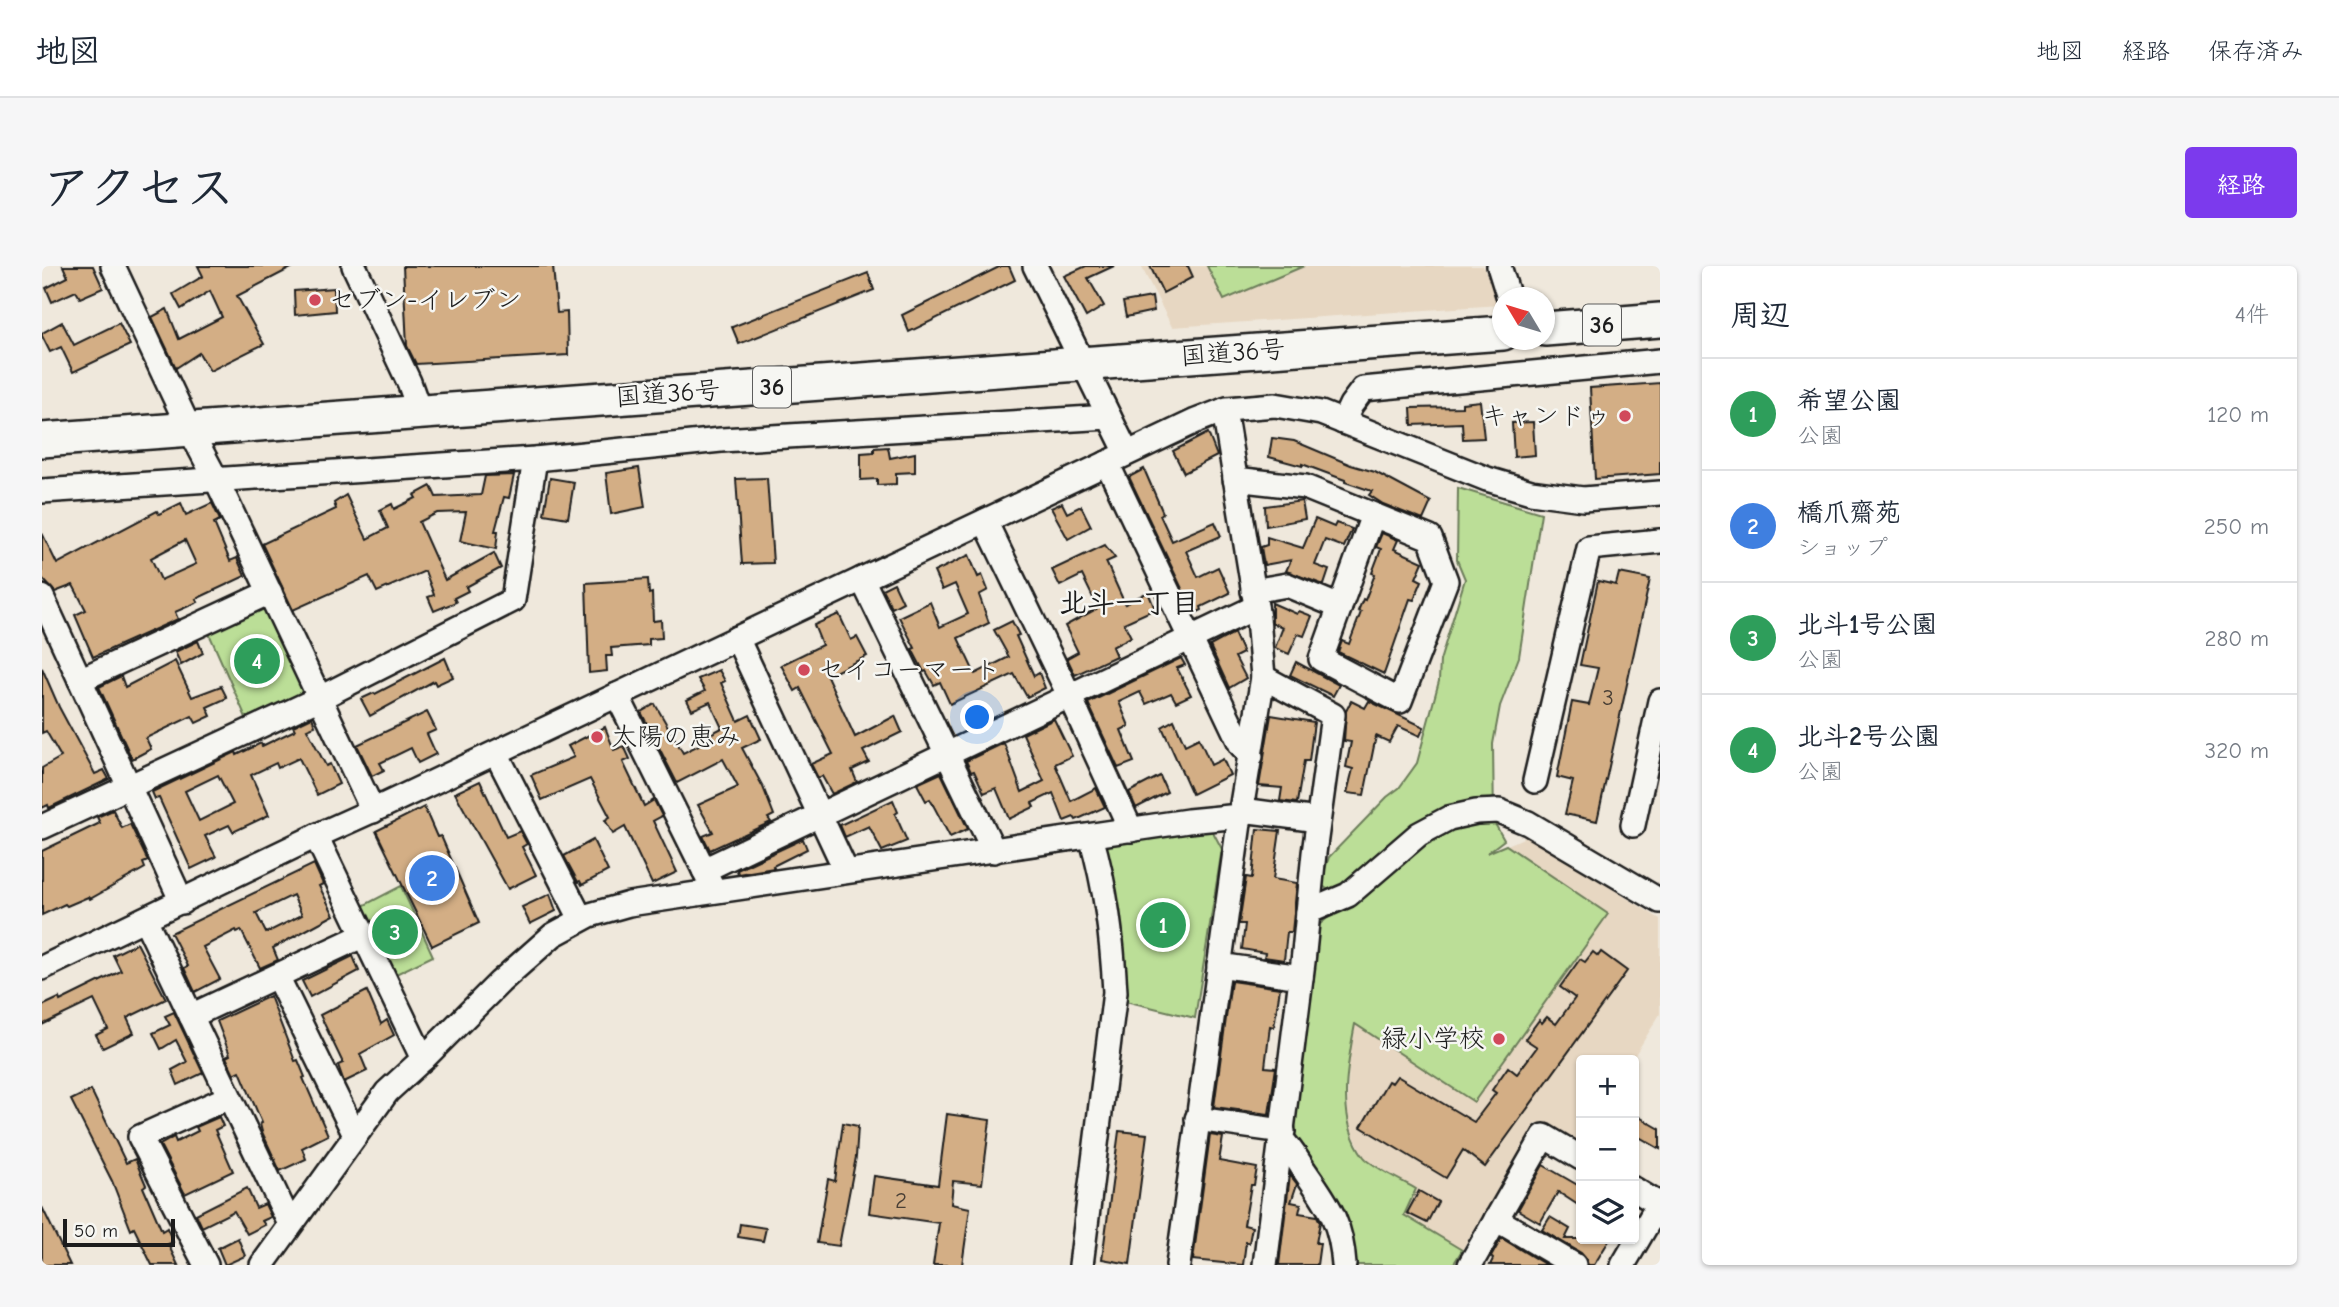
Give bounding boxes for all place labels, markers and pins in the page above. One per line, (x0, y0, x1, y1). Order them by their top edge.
place label: セブン-イレブン (329, 285, 521, 315)
marker: セブン-イレブン (307, 292, 323, 308)
place label: キャンドゥ (1481, 401, 1611, 431)
marker: キャンドゥ (1617, 408, 1633, 424)
pin: 4 (234, 635, 280, 687)
place label: セイコーマート (818, 655, 1001, 685)
marker: セイコーマート (796, 662, 812, 678)
place label: 太陽の恵み (611, 722, 741, 752)
marker: 太陽の恵み (589, 729, 605, 745)
pin: 2 (409, 852, 455, 904)
pin: 1 (1140, 899, 1186, 951)
pin: 3 (372, 906, 418, 958)
place label: 緑小学校 (1381, 1024, 1485, 1054)
marker: 緑小学校 (1491, 1031, 1507, 1047)

